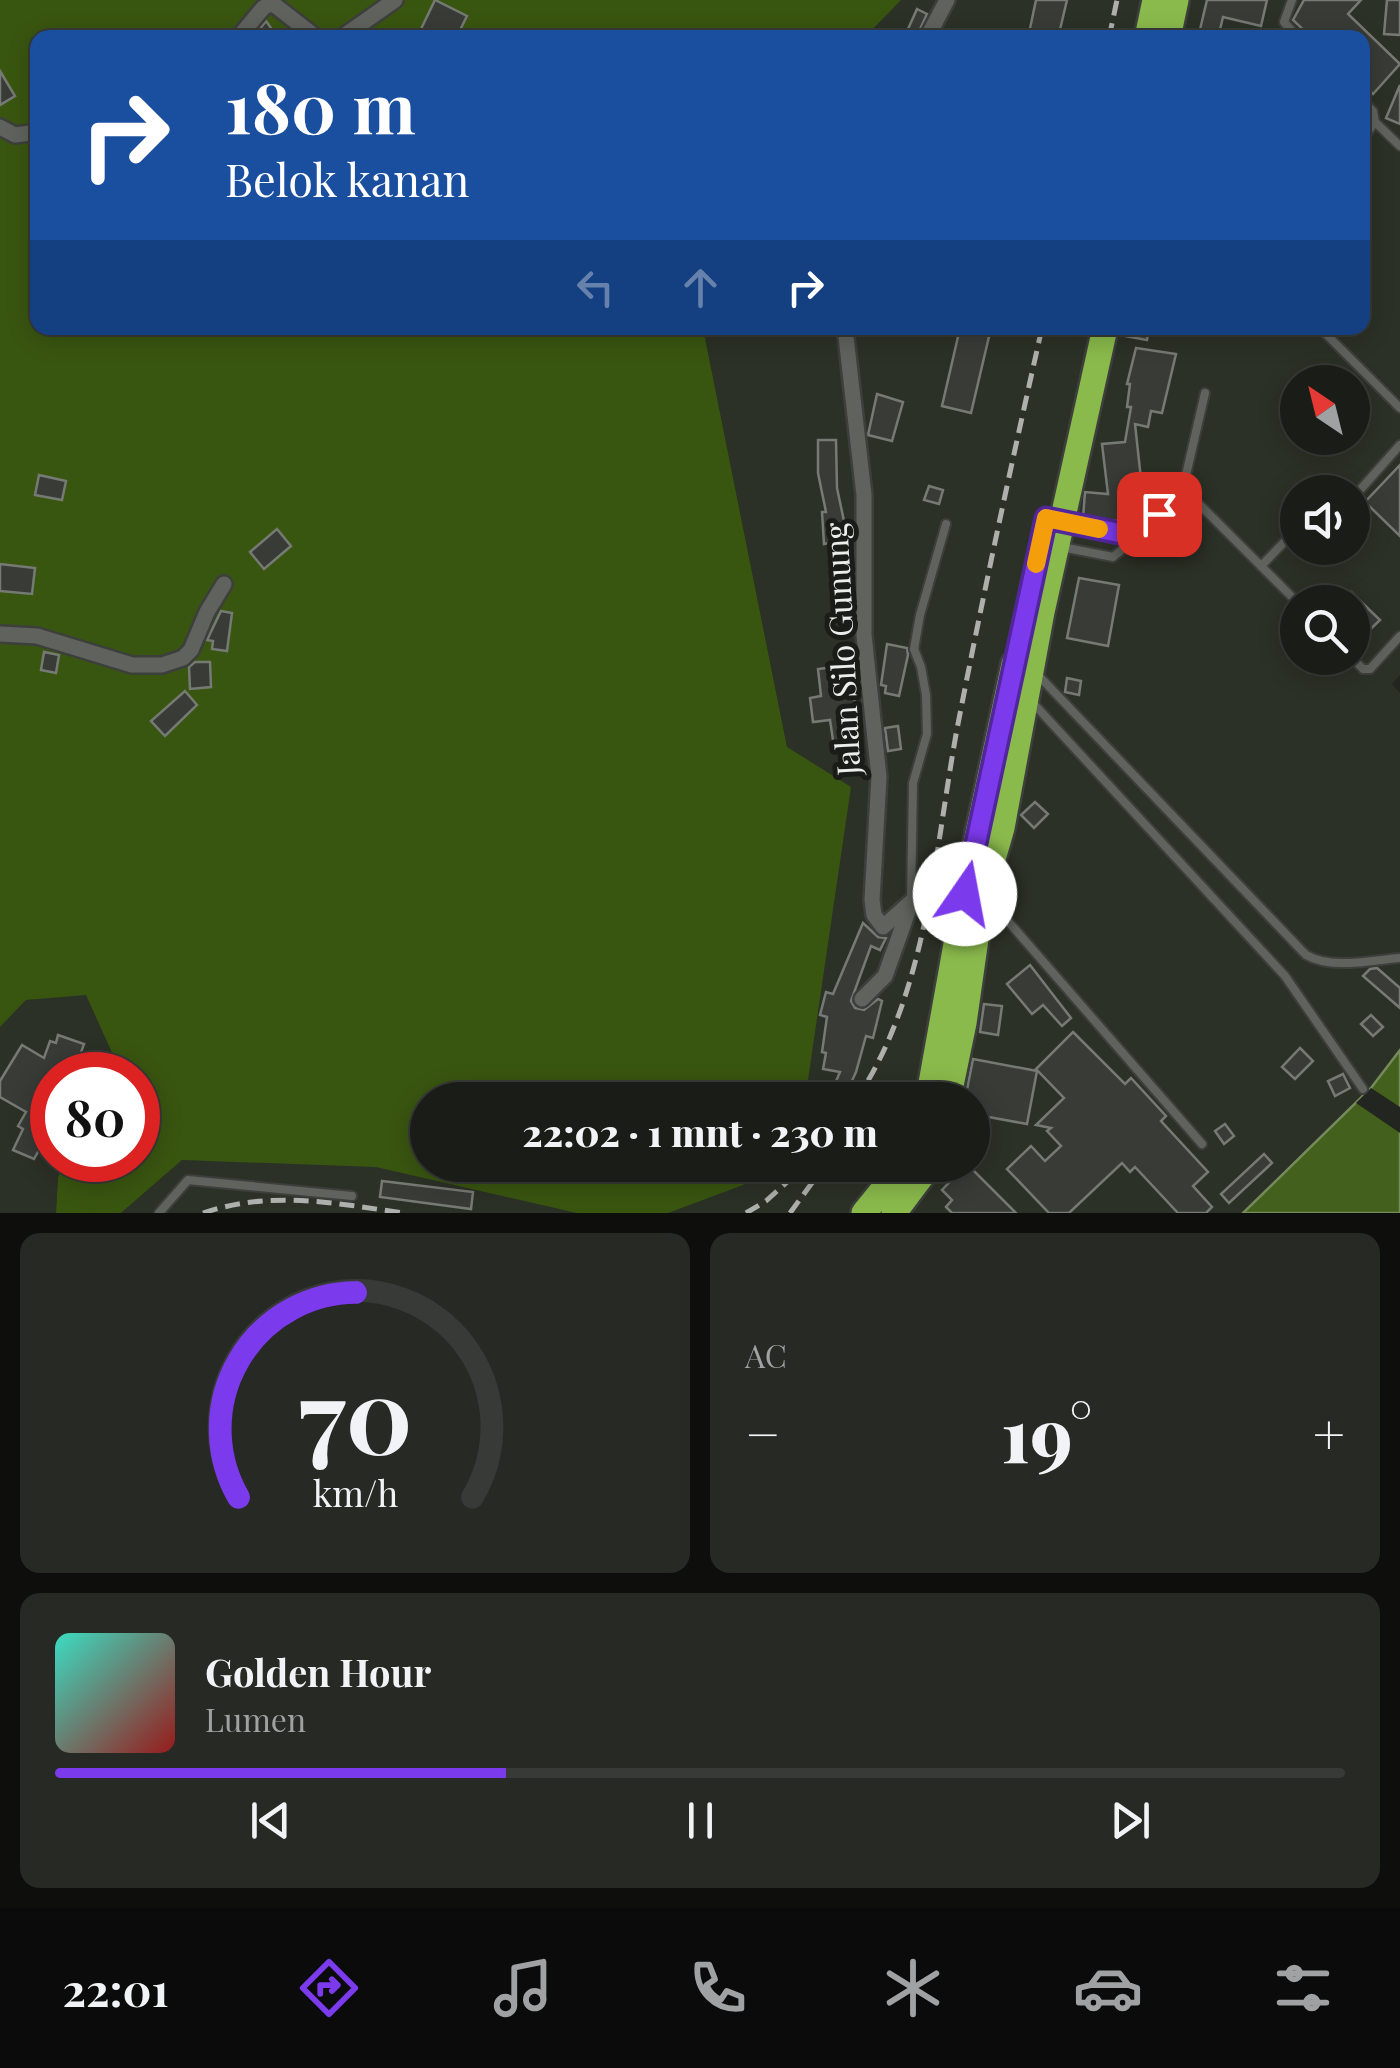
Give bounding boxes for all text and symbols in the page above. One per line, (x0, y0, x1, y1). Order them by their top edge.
text: 180 m (225, 58, 416, 152)
icon: right (60, 70, 190, 200)
text: Belok kanan (225, 148, 469, 208)
icon: left (568, 260, 623, 315)
icon: ahead (673, 260, 728, 315)
icon: right (778, 260, 833, 315)
north arrow (1280, 365, 1370, 455)
map controls (1280, 365, 1370, 675)
pin (1117, 472, 1202, 557)
button: sound (1280, 475, 1370, 565)
icon: arrive (1132, 487, 1187, 542)
street label: Jalan Silo Gunung (812, 521, 869, 778)
button: search (1280, 585, 1370, 675)
position arrow (913, 842, 1017, 946)
speed limit sign: 80 (30, 1052, 160, 1182)
text: 22:02 · 1 mnt · 230 m (522, 1106, 878, 1157)
text: AC (745, 1333, 787, 1376)
text: 70 (298, 1342, 412, 1481)
text: 19° (1001, 1382, 1092, 1482)
text: − (745, 1395, 781, 1469)
text: + (1313, 1395, 1345, 1469)
text: km/h (312, 1468, 398, 1516)
text: Golden Hour (205, 1646, 431, 1697)
text: Lumen (205, 1697, 306, 1740)
icon: previous (243, 1793, 298, 1848)
icon: pause (673, 1793, 728, 1848)
icon: next (1103, 1793, 1158, 1848)
icon: directions (294, 1953, 364, 2023)
icon: music (488, 1953, 558, 2023)
icon: phone (683, 1953, 753, 2023)
icon: climate (878, 1953, 948, 2023)
icon: car (1073, 1953, 1143, 2023)
icon: filters (1268, 1953, 1338, 2023)
text: 22:01 (62, 1958, 169, 2018)

